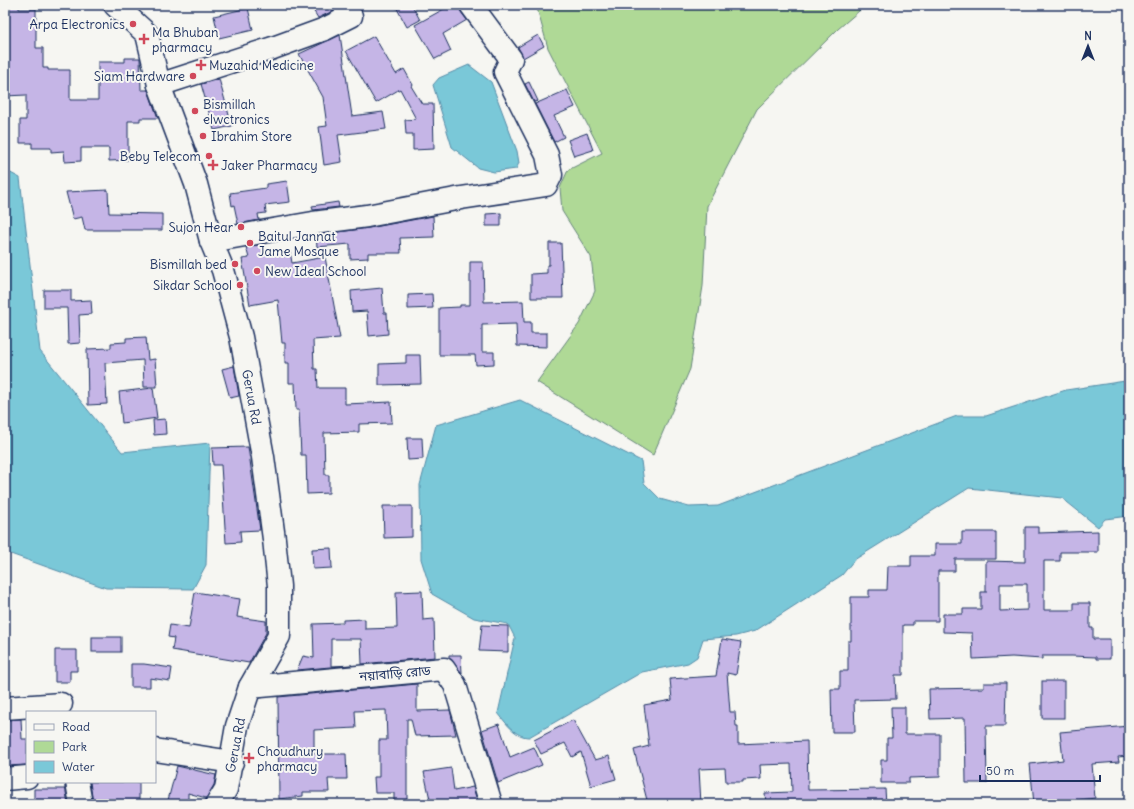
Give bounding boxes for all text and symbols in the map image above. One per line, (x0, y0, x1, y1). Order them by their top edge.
place label: Arpa Electronics (29, 16, 125, 33)
marker: Arpa Electronics (128, 19, 138, 29)
place label: Ma Bhuban pharmacy (152, 24, 219, 56)
north arrow (1068, 26, 1108, 66)
text: N (1084, 29, 1092, 43)
marker: Ma Bhuban pharmacy (139, 34, 149, 44)
place label: Muzahid Medicine (209, 57, 314, 74)
marker: Muzahid Medicine (196, 60, 206, 70)
place label: Siam Hardware (94, 68, 185, 85)
marker: Siam Hardware (188, 71, 198, 81)
place label: Bismillah elwctronics (203, 96, 270, 128)
marker: Bismillah elwctronics (190, 106, 200, 116)
place label: Ibrahim Store (211, 128, 292, 145)
marker: Ibrahim Store (198, 131, 208, 141)
place label: Beby Telecom (120, 148, 201, 165)
marker: Beby Telecom (204, 151, 214, 161)
place label: Jaker Pharmacy (221, 157, 318, 174)
marker: Jaker Pharmacy (208, 160, 218, 170)
place label: Sujon Hear (168, 219, 234, 236)
marker: Sujon Hear (236, 222, 246, 232)
place label: Baitul Jannat Jame Mosque (258, 228, 339, 260)
marker: Baitul Jannat Jame Mosque (245, 238, 255, 248)
place label: Bismillah bed (150, 256, 227, 273)
marker: Bismillah bed (230, 259, 240, 269)
place label: New Ideal School (265, 263, 367, 280)
marker: New Ideal School (252, 266, 262, 276)
place label: Sikdar School (153, 277, 232, 294)
marker: Sikdar School (235, 280, 245, 290)
street label: Gerua Rd (238, 368, 265, 426)
street label: নয়াবাড়ি রোড (358, 662, 432, 685)
legend (26, 711, 156, 783)
street label: Gerua Rd (222, 716, 249, 774)
text: Road (62, 719, 90, 734)
text: Park (62, 739, 87, 754)
place label: Choudhury pharmacy (257, 743, 323, 775)
marker: Choudhury pharmacy (244, 753, 254, 763)
scale bar (980, 757, 1100, 783)
text: Water (62, 759, 95, 774)
text: 50 m (986, 763, 1015, 778)

